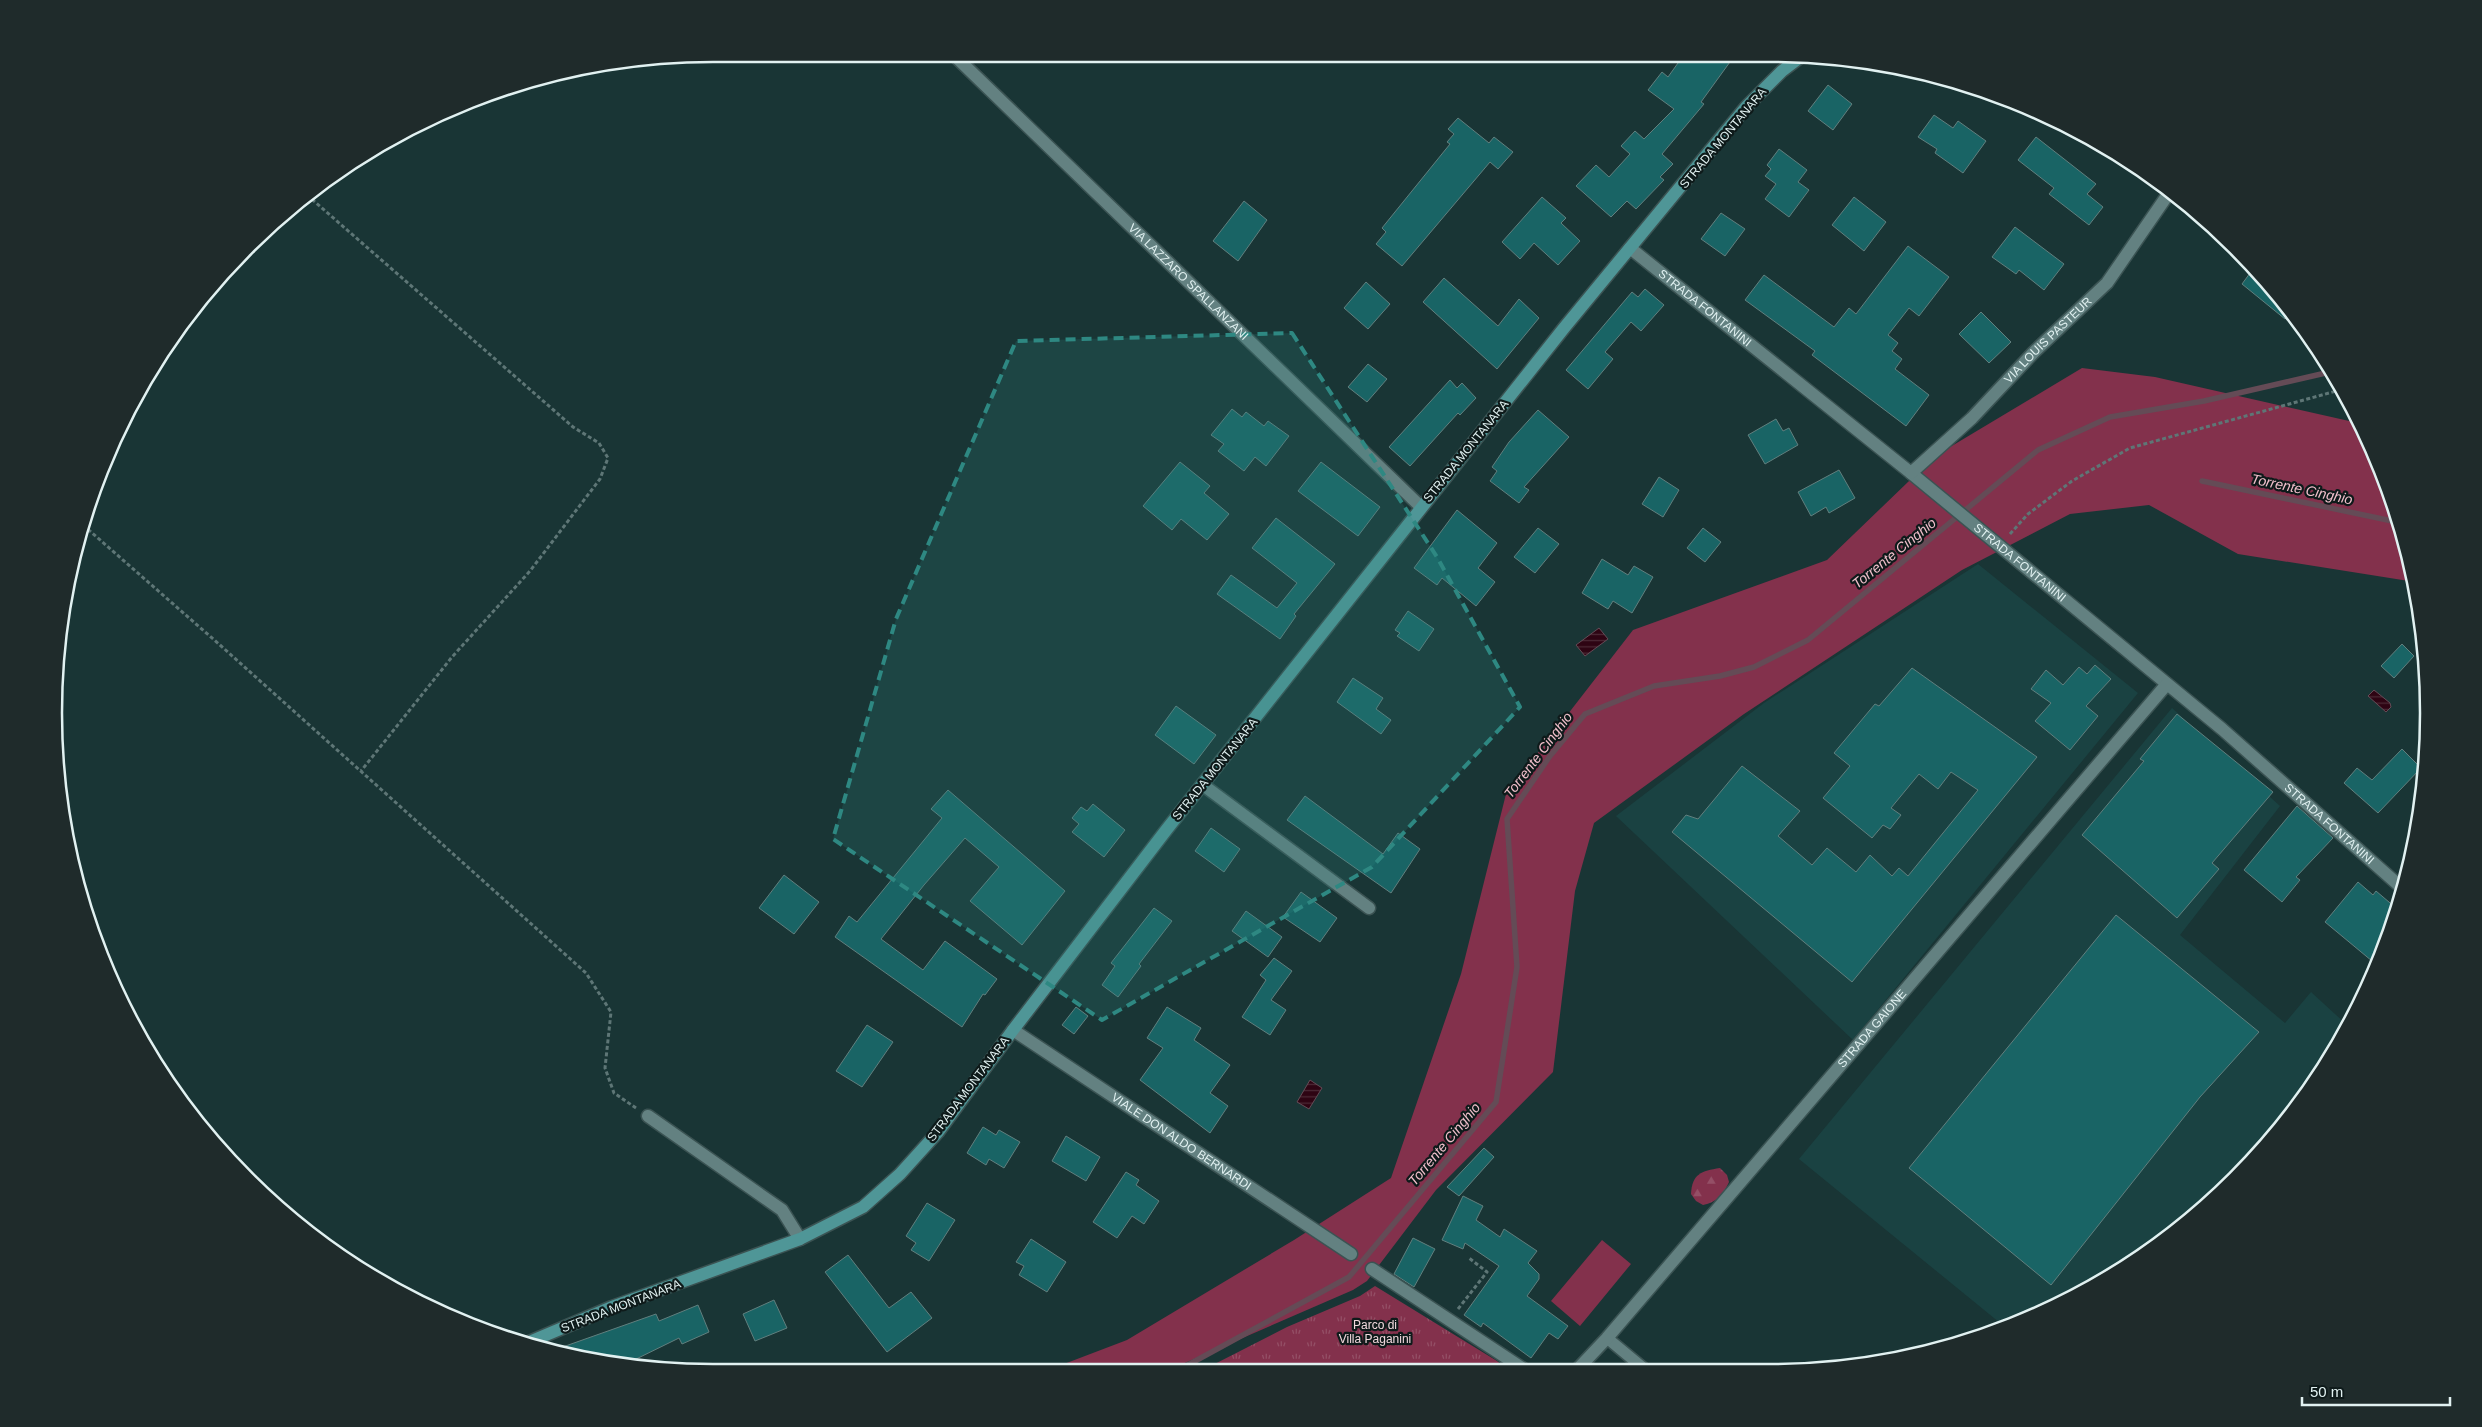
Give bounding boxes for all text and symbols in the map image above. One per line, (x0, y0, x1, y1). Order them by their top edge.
street label: STRADA MONTANARA (1677, 85, 1769, 191)
street label: VIA LAZZARO SPALLANZANI (1126, 221, 1251, 343)
street label: STRADA FONTANINI (1656, 267, 1754, 349)
street label: VIA LOUIS PASTEUR (2001, 294, 2095, 386)
street label: STRADA MONTANARA (1421, 397, 1511, 505)
water label: Torrente Cinghio (2250, 470, 2354, 508)
water label: Torrente Cinghio (1849, 514, 1939, 592)
street label: STRADA FONTANINI (1971, 521, 2069, 605)
water label: Torrente Cinghio (1501, 709, 1576, 801)
street label: STRADA MONTANARA (1170, 715, 1260, 823)
street label: STRADA FONTANINI (2282, 780, 2377, 867)
street label: STRADA GAIONE (1835, 987, 1909, 1070)
street label: STRADA MONTANARA (924, 1034, 1012, 1144)
street label: VIALE DON ALDO BERNARDI (1109, 1090, 1254, 1193)
water label: Torrente Cinghio (1405, 1099, 1483, 1189)
street label: STRADA MONTANARA (559, 1277, 683, 1335)
park label: Parco di Villa Paganini (1339, 1318, 1411, 1346)
scale bar (2302, 1374, 2450, 1406)
text: 50 m (2310, 1383, 2343, 1400)

